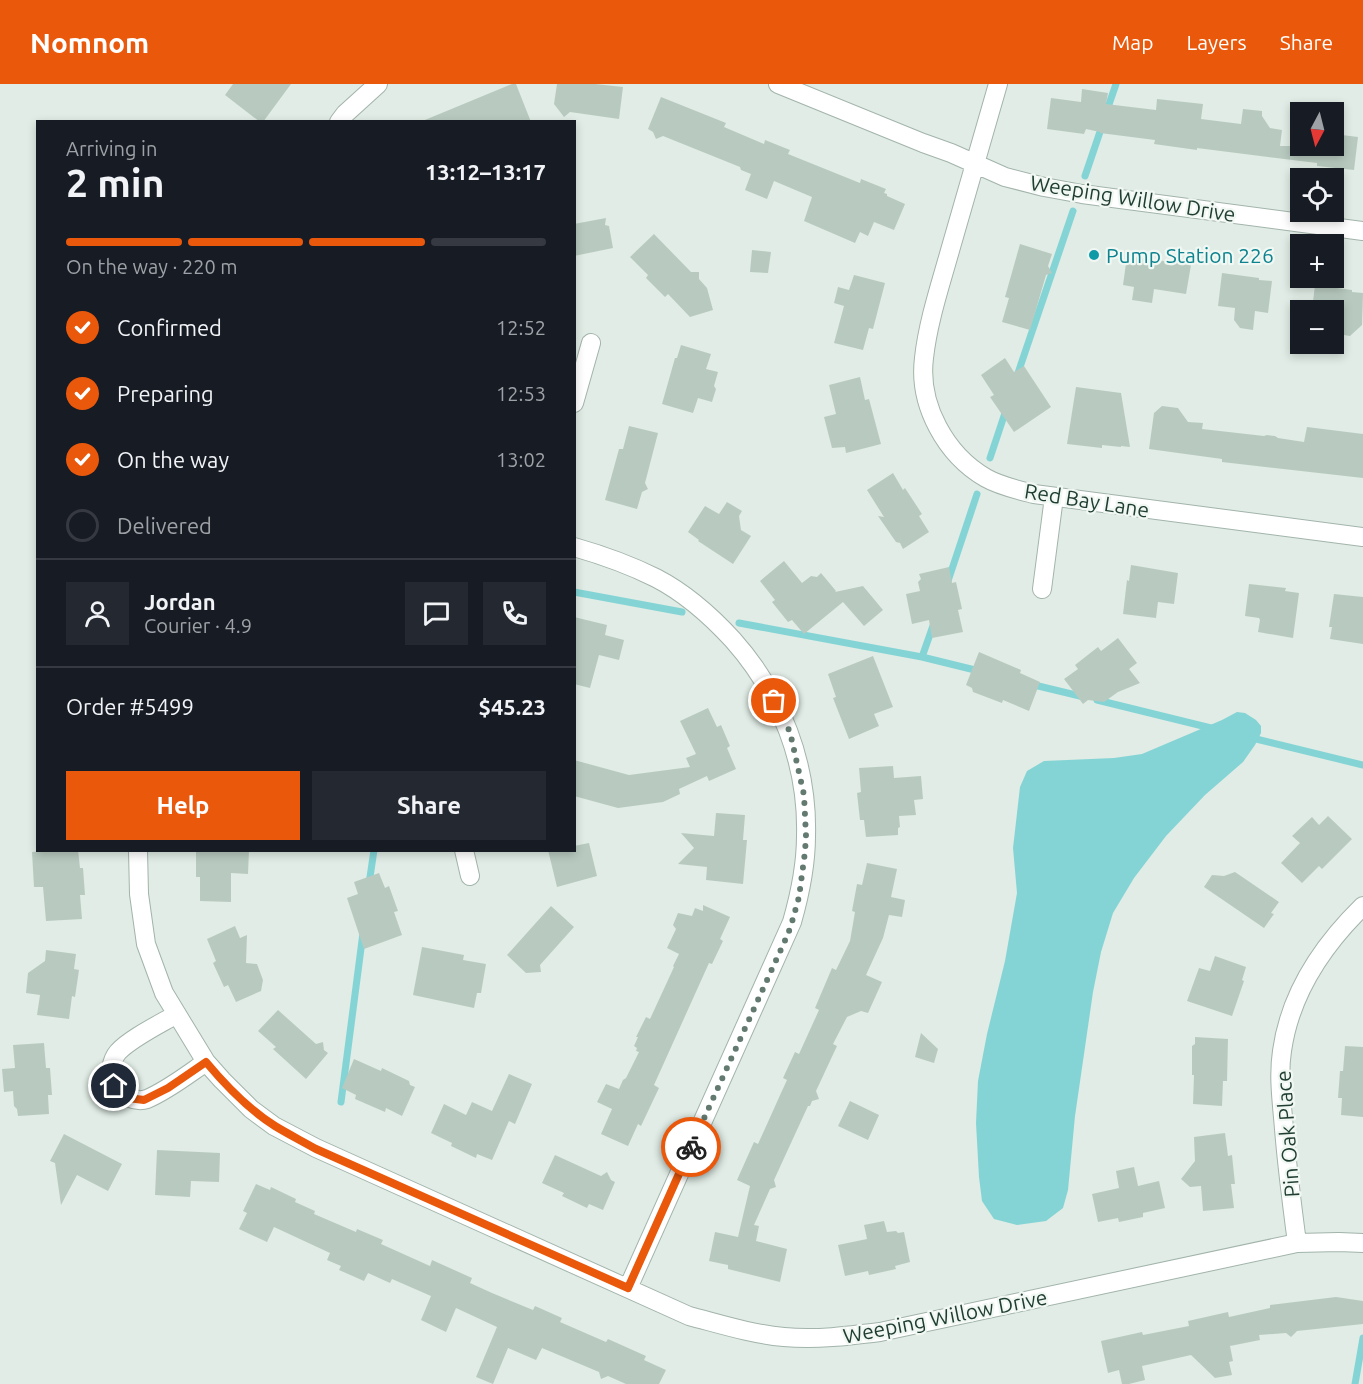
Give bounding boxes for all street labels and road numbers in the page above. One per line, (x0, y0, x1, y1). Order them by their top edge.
street label: Weeping Willow Drive (1029, 170, 1237, 226)
street label: Red Bay Lane (1023, 478, 1151, 522)
street label: Pin Oak Place (1271, 1070, 1303, 1198)
street label: Weeping Willow Drive (841, 1284, 1049, 1348)

